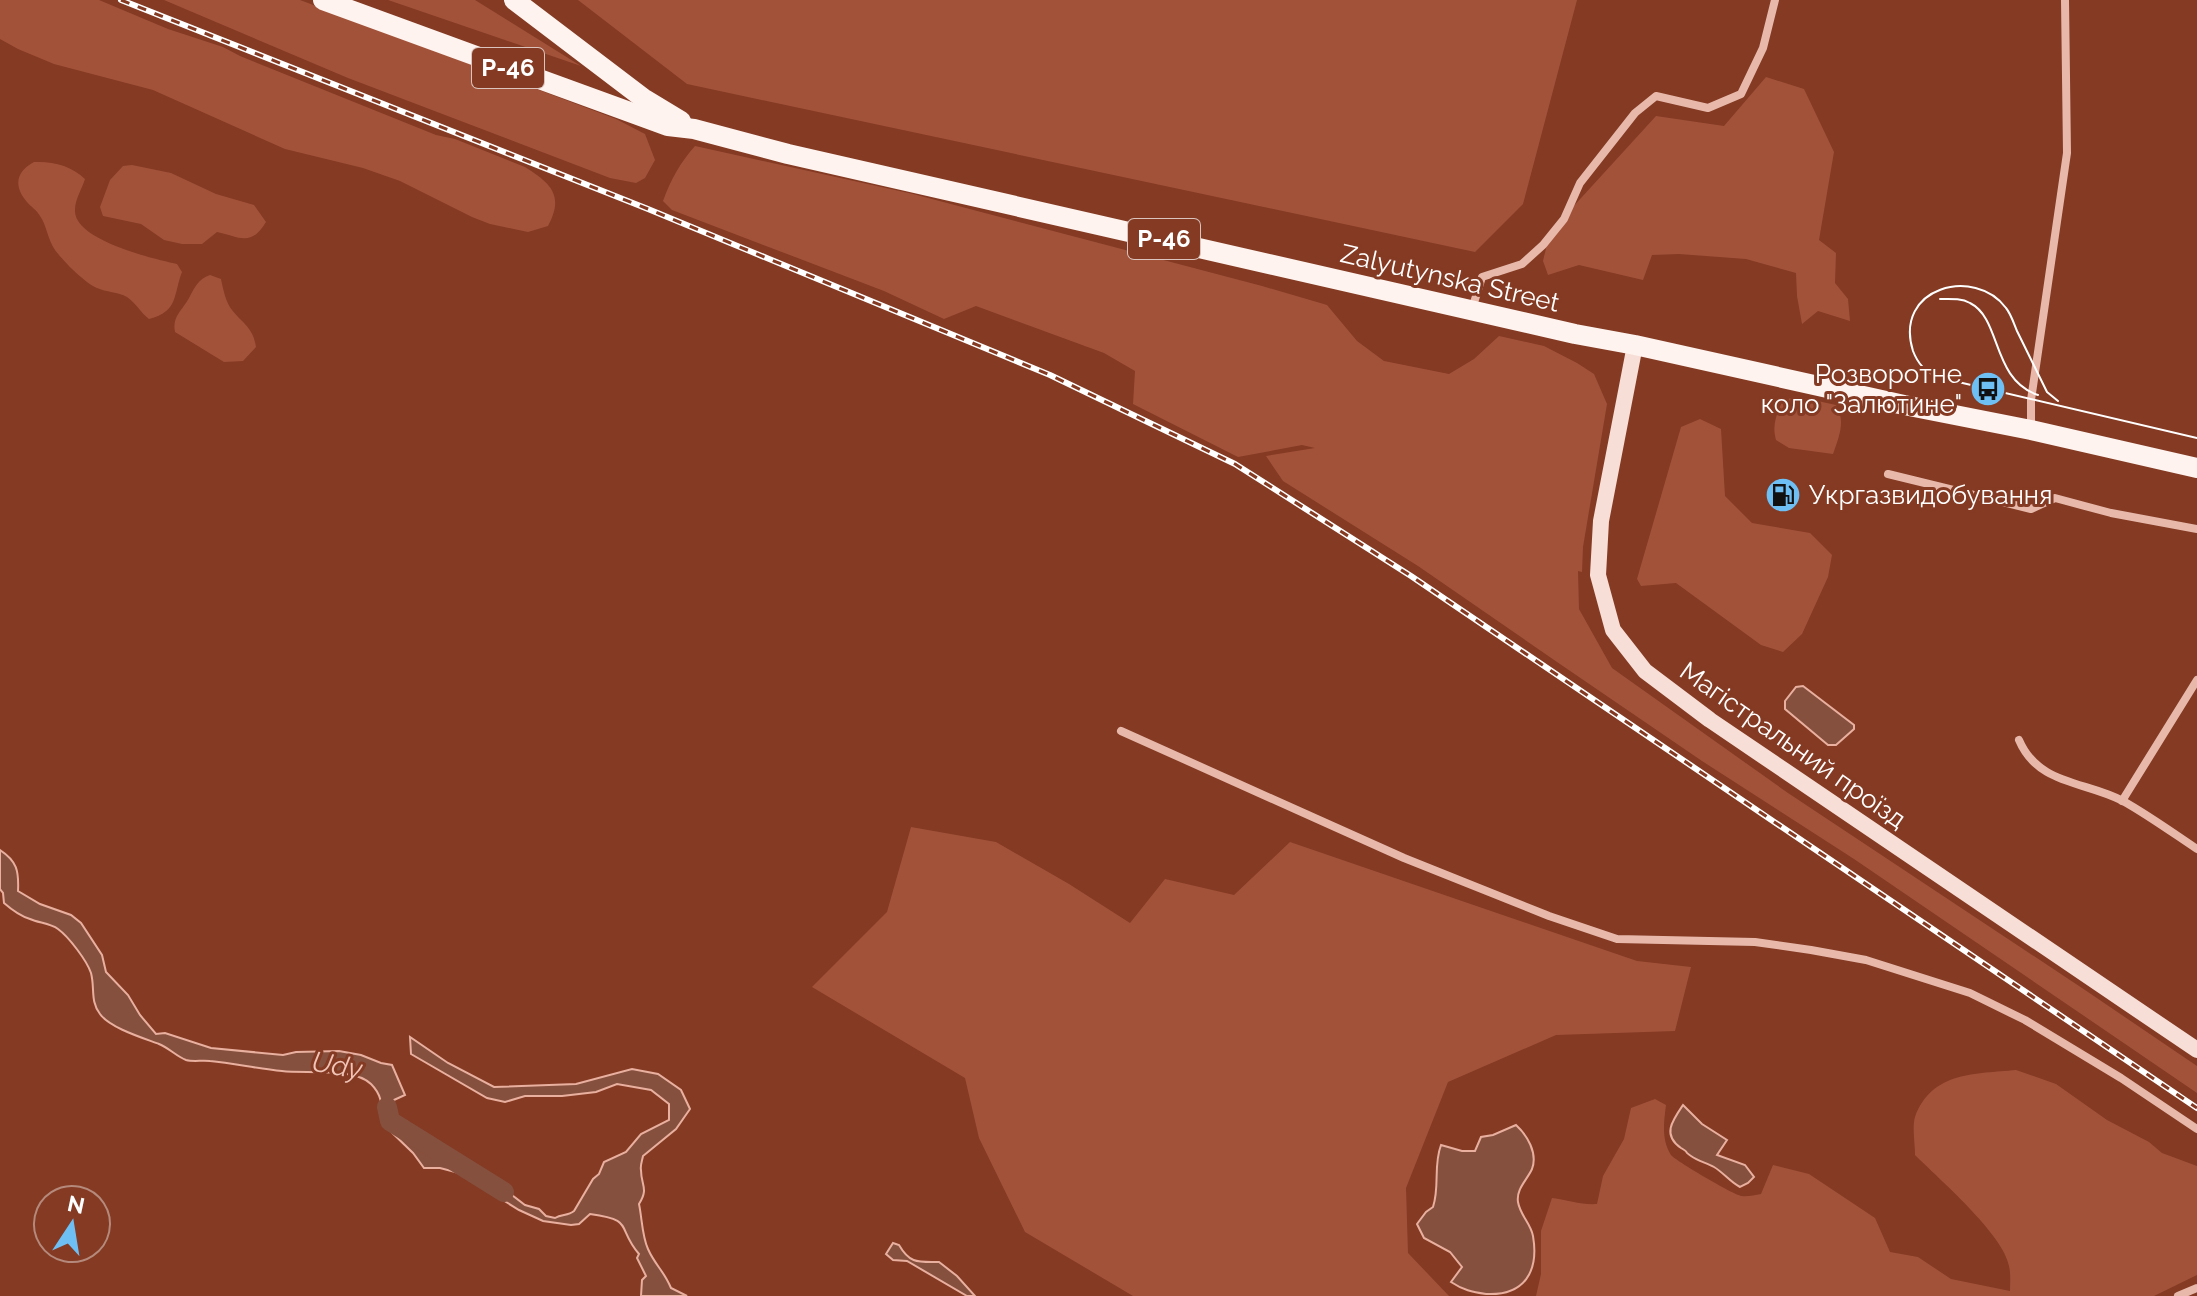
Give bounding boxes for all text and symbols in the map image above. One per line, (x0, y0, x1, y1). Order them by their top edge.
road number: Р-46 (472, 48, 544, 88)
road number: Р-46 (1128, 219, 1200, 259)
street label: Zalyutynska Street (1338, 238, 1563, 318)
place label: Розворотне коло "Залютине" (1761, 359, 1962, 419)
bus stop icon: Розворотне коло "Залютине" (1969, 370, 2007, 408)
fuel station icon: Укргазвидобування (1764, 476, 1802, 514)
place label: Укргазвидобування (1809, 480, 2052, 510)
street label: Магістральний проїзд (1674, 656, 1912, 834)
water label: Udy (309, 1045, 366, 1086)
north arrow (32, 1184, 112, 1264)
text: N (65, 1190, 87, 1219)

